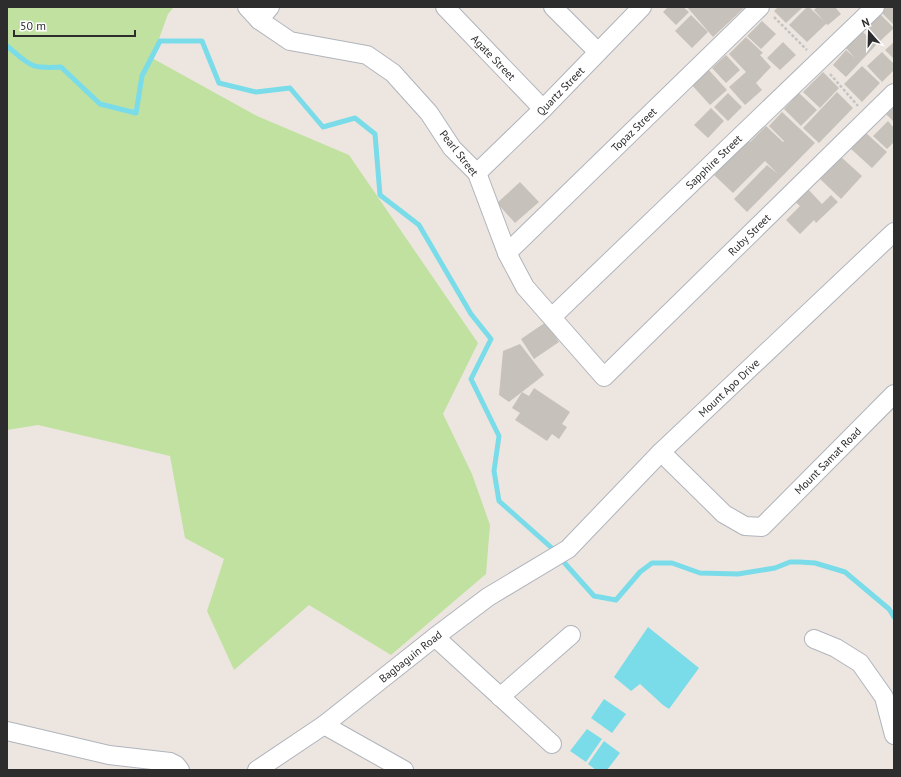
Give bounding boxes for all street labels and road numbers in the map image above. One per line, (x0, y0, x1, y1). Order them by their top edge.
street label: Agate Street (468, 32, 519, 83)
street label: Quartz Street (534, 64, 587, 118)
street label: Topaz Street (608, 104, 660, 155)
street label: Pearl Street (437, 127, 482, 179)
street label: Sapphire Street (683, 132, 745, 192)
street label: Ruby Street (725, 211, 774, 259)
street label: Mount Apo Drive (696, 355, 763, 420)
street label: Mount Samat Road (791, 424, 864, 497)
street label: Bagbaguin Road (376, 627, 445, 686)

